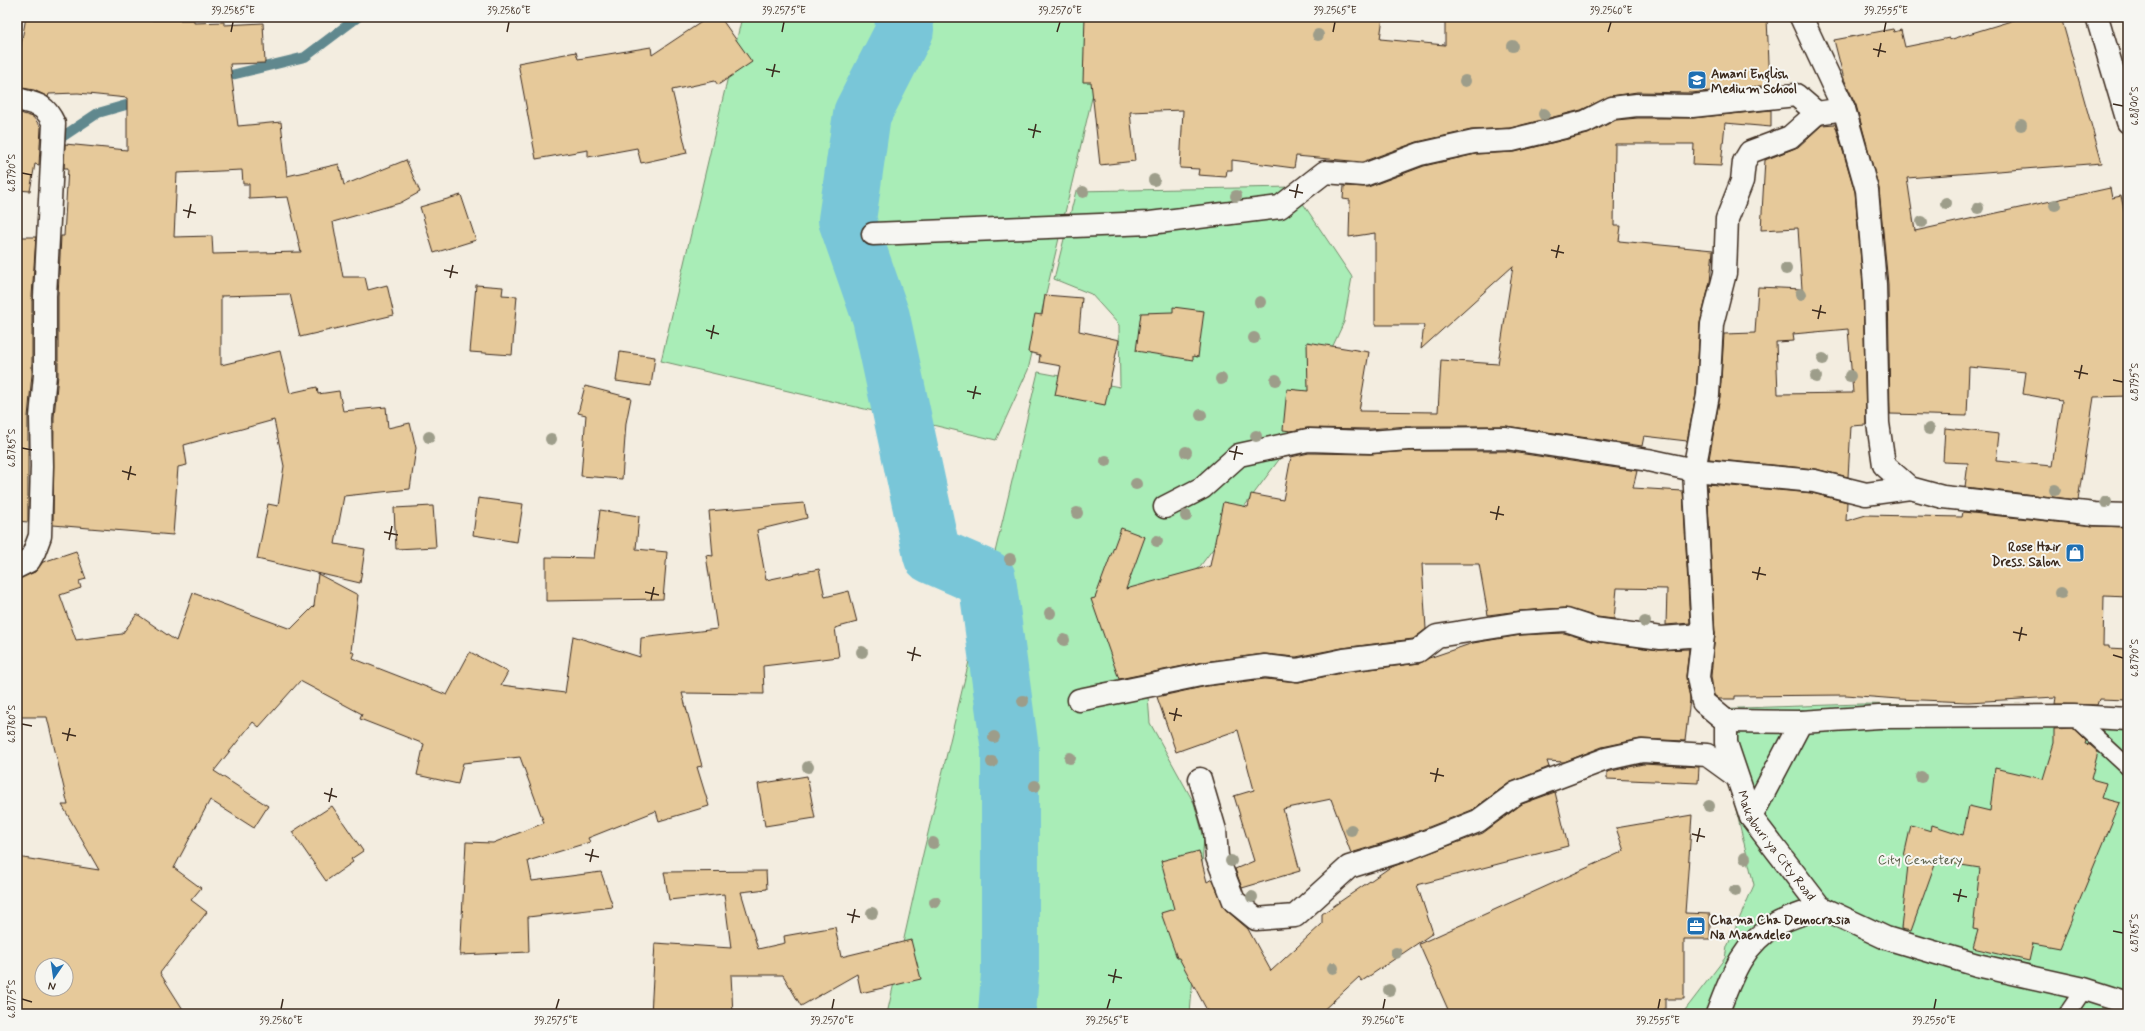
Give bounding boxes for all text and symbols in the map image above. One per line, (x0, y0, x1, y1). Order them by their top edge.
text: 39.2585°E (211, 4, 255, 18)
text: 39.2580°E (487, 4, 531, 18)
text: 39.2575°E (762, 4, 806, 18)
text: 39.2570°E (1038, 4, 1082, 18)
text: 39.2565°E (1314, 4, 1357, 18)
text: 39.2560°E (1590, 4, 1632, 18)
text: 39.2555°E (1864, 4, 1908, 18)
place label: Amani English Medium School (1711, 66, 1797, 98)
school or university icon: Amani English Medium School (1686, 69, 1708, 91)
text: 6.8800°S (2128, 86, 2142, 126)
text: 6.8790°S (5, 154, 19, 192)
text: 6.8795°S (2128, 362, 2142, 401)
text: 6.8785°S (5, 428, 19, 467)
place label: Rose Hair Dress. Salon (1991, 539, 2062, 571)
shop icon: Rose Hair Dress. Salon (2064, 542, 2086, 564)
text: 6.8790°S (2128, 639, 2142, 677)
text: 6.8780°S (5, 705, 19, 743)
street label: Makaburi ya City Road (1733, 788, 1819, 905)
park label: City Cemetery (1878, 852, 1963, 869)
place label: Chama Cha Democrasia Na Maendeleo (1710, 912, 1850, 944)
text: 6.8785°S (2128, 913, 2142, 952)
office icon: Chama Cha Democrasia Na Maendeleo (1685, 915, 1707, 937)
north arrow (34, 957, 74, 997)
text: N (47, 978, 57, 993)
text: 6.8775°S (5, 979, 19, 1018)
text: 39.2580°E (259, 1014, 303, 1028)
text: 39.2575°E (534, 1014, 578, 1028)
text: 39.2570°E (810, 1014, 854, 1028)
text: 39.2565°E (1086, 1014, 1129, 1028)
text: 39.2560°E (1362, 1014, 1404, 1028)
text: 39.2555°E (1636, 1014, 1680, 1028)
text: 39.2550°E (1912, 1014, 1956, 1028)

